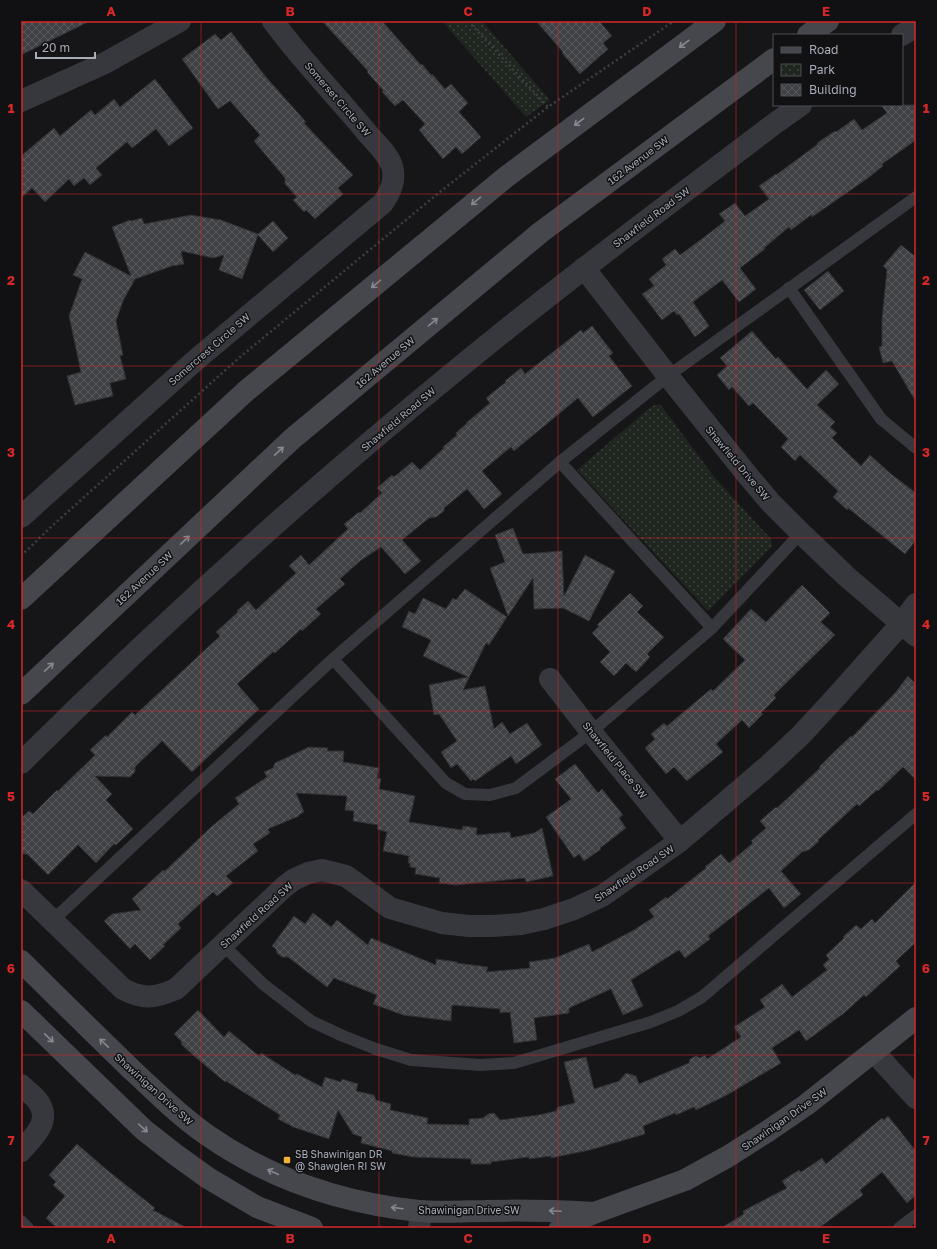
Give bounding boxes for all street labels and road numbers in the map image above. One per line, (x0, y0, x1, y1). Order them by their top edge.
street label: Somerset Circle SW (302, 59, 374, 139)
street label: 162 Avenue SW (605, 133, 671, 187)
street label: Shawfield Road SW (610, 184, 692, 250)
street label: Somercrest Circle SW (166, 310, 252, 388)
street label: 162 Avenue SW (353, 334, 417, 390)
street label: Shawfield Road SW (358, 384, 438, 454)
street label: Shawfield Drive SW (703, 423, 773, 503)
street label: 162 Avenue SW (113, 548, 175, 607)
street label: Shawfield Place SW (580, 719, 650, 801)
street label: Shawfield Road SW (592, 842, 676, 904)
street label: Shawfield Road SW (217, 879, 295, 951)
street label: Shawinigan Drive SW (112, 1051, 196, 1128)
street label: Shawinigan Drive SW (739, 1085, 829, 1153)
street label: Shawinigan Drive SW (418, 1204, 520, 1216)

